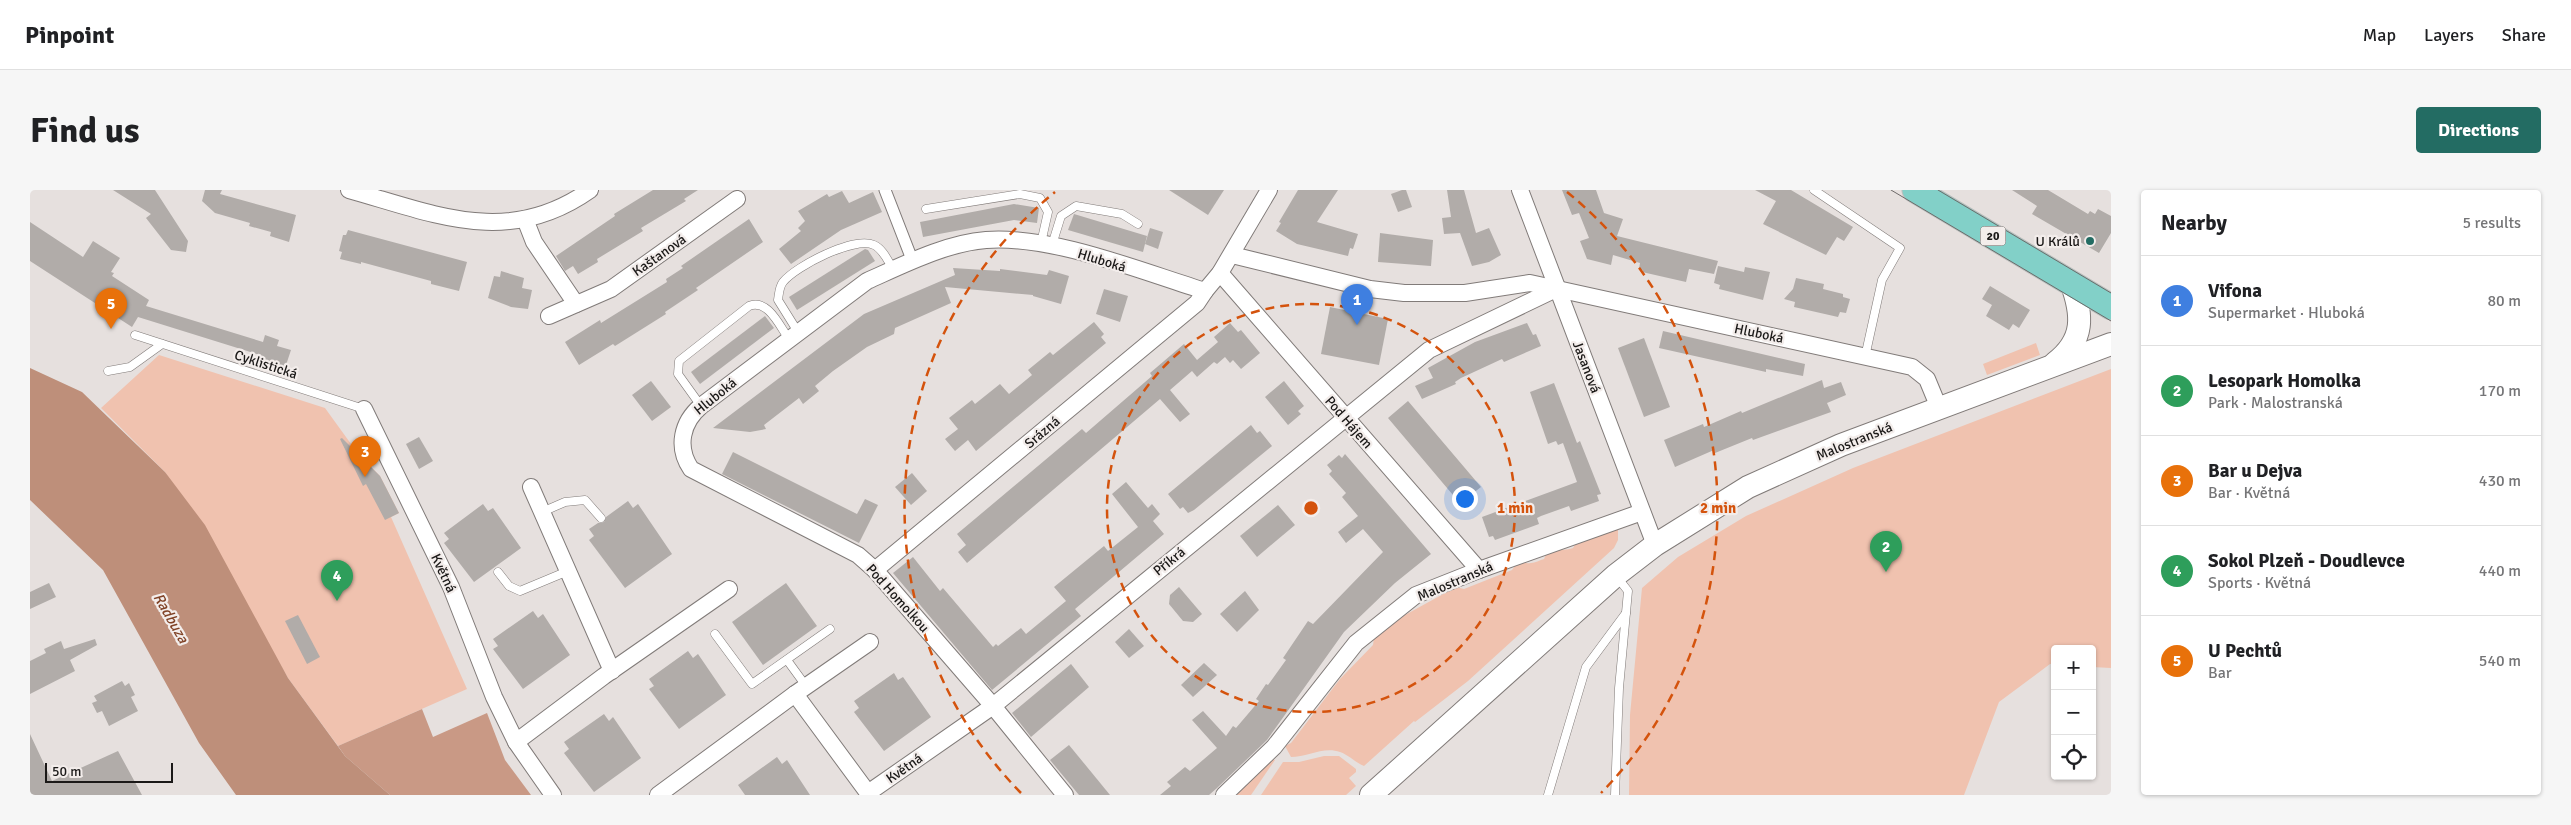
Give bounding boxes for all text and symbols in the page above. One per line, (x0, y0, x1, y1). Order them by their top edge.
text: Pinpoint (25, 20, 114, 50)
text: Map (2363, 24, 2396, 46)
text: Layers (2424, 24, 2474, 46)
text: Share (2502, 24, 2546, 46)
button: Directions (2416, 107, 2541, 153)
text: Find us (30, 109, 140, 152)
text: Nearby (2161, 210, 2227, 236)
text: 5 results (2462, 213, 2521, 233)
road number: 20 (1980, 226, 2006, 246)
street label: Kaštanová (629, 231, 689, 280)
place label: U Králů (2035, 233, 2080, 250)
marker: U Králů (2084, 235, 2096, 247)
street label: Hluboká (1076, 245, 1128, 276)
text: Vifona (2208, 279, 2262, 303)
pin: 1 (1341, 284, 1373, 325)
pin: 5 (95, 288, 127, 329)
text: 1 (2173, 291, 2181, 311)
text: 80 m (2487, 291, 2521, 311)
text: Supermarket · Hluboká (2208, 303, 2365, 323)
street label: Hluboká (1733, 320, 1785, 347)
street label: Jasanová (1569, 339, 1604, 396)
street label: Cyklistická (232, 346, 300, 383)
text: Lesopark Homolka (2208, 369, 2361, 393)
street label: Hluboká (691, 374, 740, 419)
text: 2 (2173, 381, 2181, 401)
text: 170 m (2479, 381, 2521, 401)
street label: Pod Hájem (1321, 393, 1376, 452)
text: Park · Malostranská (2208, 393, 2343, 413)
street label: Srázná (1021, 413, 1063, 452)
street label: Malostranská (1814, 418, 1895, 464)
pin: 3 (349, 436, 381, 477)
text: Bar u Dejva (2208, 459, 2302, 483)
text: 3 (2173, 471, 2181, 491)
text: 430 m (2479, 471, 2521, 491)
text: Bar · Květná (2208, 483, 2290, 503)
your location (1452, 486, 1478, 512)
centre of rings (1302, 499, 1320, 517)
text: 1 min (1497, 499, 1533, 517)
text: 2 min (1700, 499, 1736, 517)
pin: 2 (1870, 531, 1902, 572)
street label: Příkrá (1150, 543, 1189, 579)
text: Sokol Plzeň - Doudlevce (2208, 549, 2405, 573)
street label: Květná (427, 551, 460, 595)
street label: Malostranská (1415, 558, 1496, 605)
pin: 4 (321, 560, 353, 601)
street label: Pod Homolkou (862, 561, 933, 636)
text: 4 (2173, 561, 2181, 581)
text: 440 m (2479, 561, 2521, 581)
text: Sports · Květná (2208, 573, 2311, 593)
water label: Radbuza (149, 590, 193, 647)
text: U Pechtů (2208, 639, 2282, 663)
map controls (2051, 645, 2096, 780)
button: + (2051, 645, 2096, 690)
text: 5 (2173, 651, 2181, 671)
text: 540 m (2479, 651, 2521, 671)
text: Bar (2208, 663, 2232, 683)
button: − (2051, 690, 2096, 735)
button: locate (2051, 735, 2096, 780)
street label: Květná (883, 750, 926, 787)
scale bar (45, 760, 172, 783)
text: 50 m (52, 763, 81, 780)

